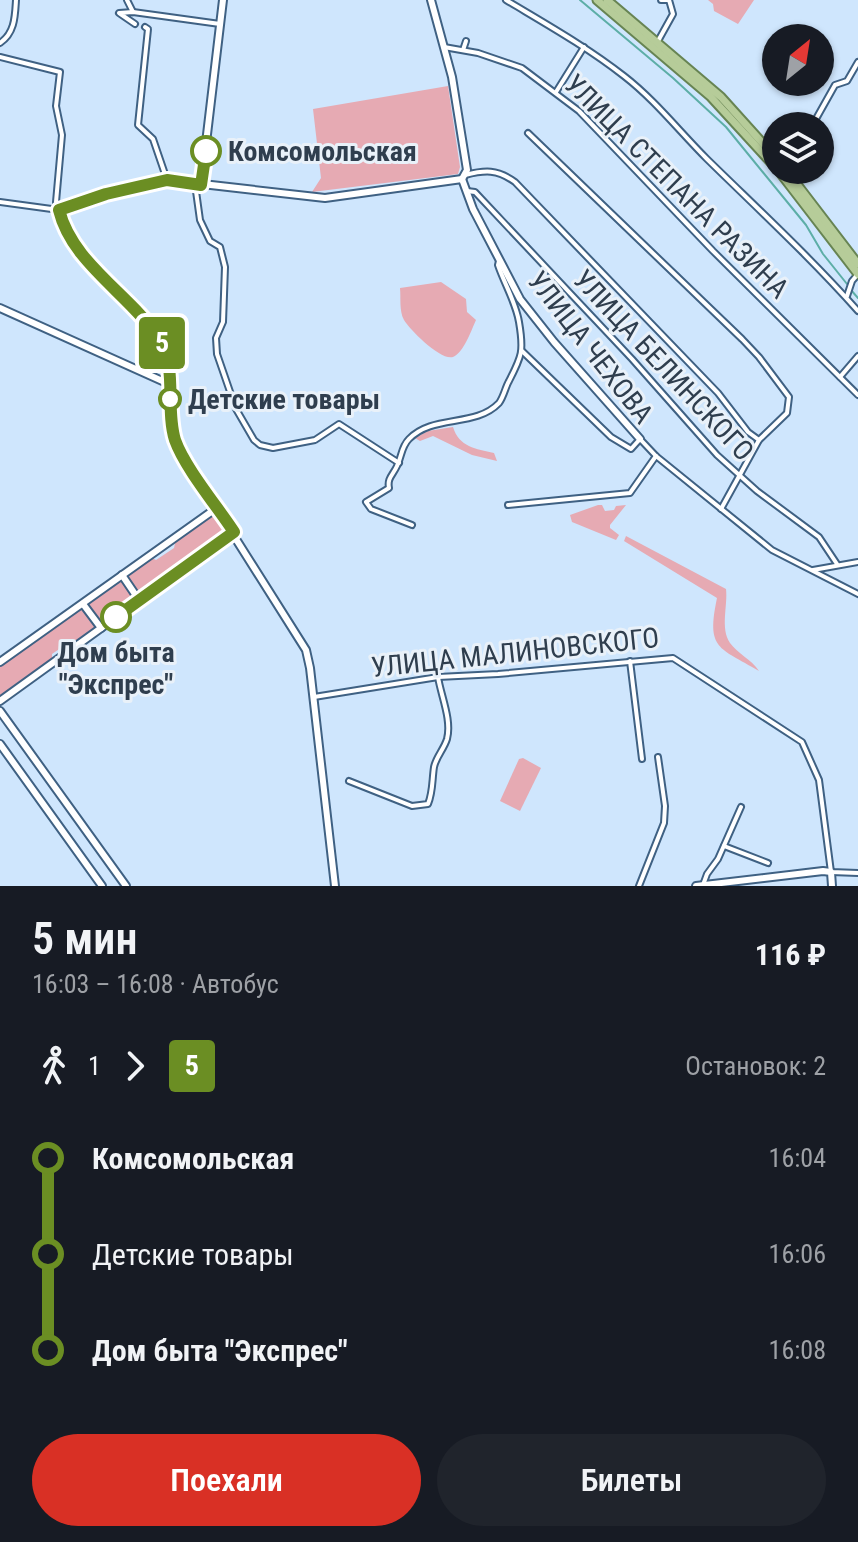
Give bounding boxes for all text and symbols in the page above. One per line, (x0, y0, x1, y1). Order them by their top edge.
north arrow (762, 24, 834, 96)
map controls (762, 24, 834, 184)
street label: УЛИЦА СТЕПАНА РАЗИНА (558, 68, 795, 305)
button: layers (762, 112, 834, 184)
place label: Комсомольская (228, 135, 417, 168)
marker: Комсомольская (191, 136, 221, 166)
street label: УЛИЦА БЕЛИНСКОГО (567, 263, 761, 468)
street label: УЛИЦА ЧЕХОВА (521, 265, 660, 430)
line badge: 5 (136, 317, 188, 369)
text: 5 (155, 326, 169, 359)
place label: Детские товары (188, 383, 380, 416)
marker: Детские товары (159, 388, 181, 410)
marker: Дом быта "Экспрес" (101, 602, 131, 632)
street label: УЛИЦА МАЛИНОВСКОГО (369, 621, 661, 684)
place label: Дом быта "Экспрес" (57, 636, 175, 701)
text: 5 мин (32, 913, 137, 965)
text: 116 ₽ (755, 937, 826, 972)
text: 16:03 – 16:08 · Автобус (32, 969, 279, 999)
icon: walk (32, 1044, 76, 1088)
icon: forward (113, 1044, 157, 1088)
text: 5 (185, 1049, 199, 1082)
text: 1 (88, 1051, 101, 1081)
text: Остановок: 2 (685, 1051, 826, 1081)
text: Комсомольская (92, 1141, 294, 1176)
text: 16:04 (769, 1143, 826, 1173)
text: Детские товары (92, 1237, 294, 1272)
text: 16:06 (769, 1239, 826, 1269)
text: Дом быта "Экспрес" (92, 1333, 348, 1368)
text: 16:08 (769, 1335, 826, 1365)
button: Поехали (32, 1434, 421, 1526)
button: Билеты (437, 1434, 826, 1526)

